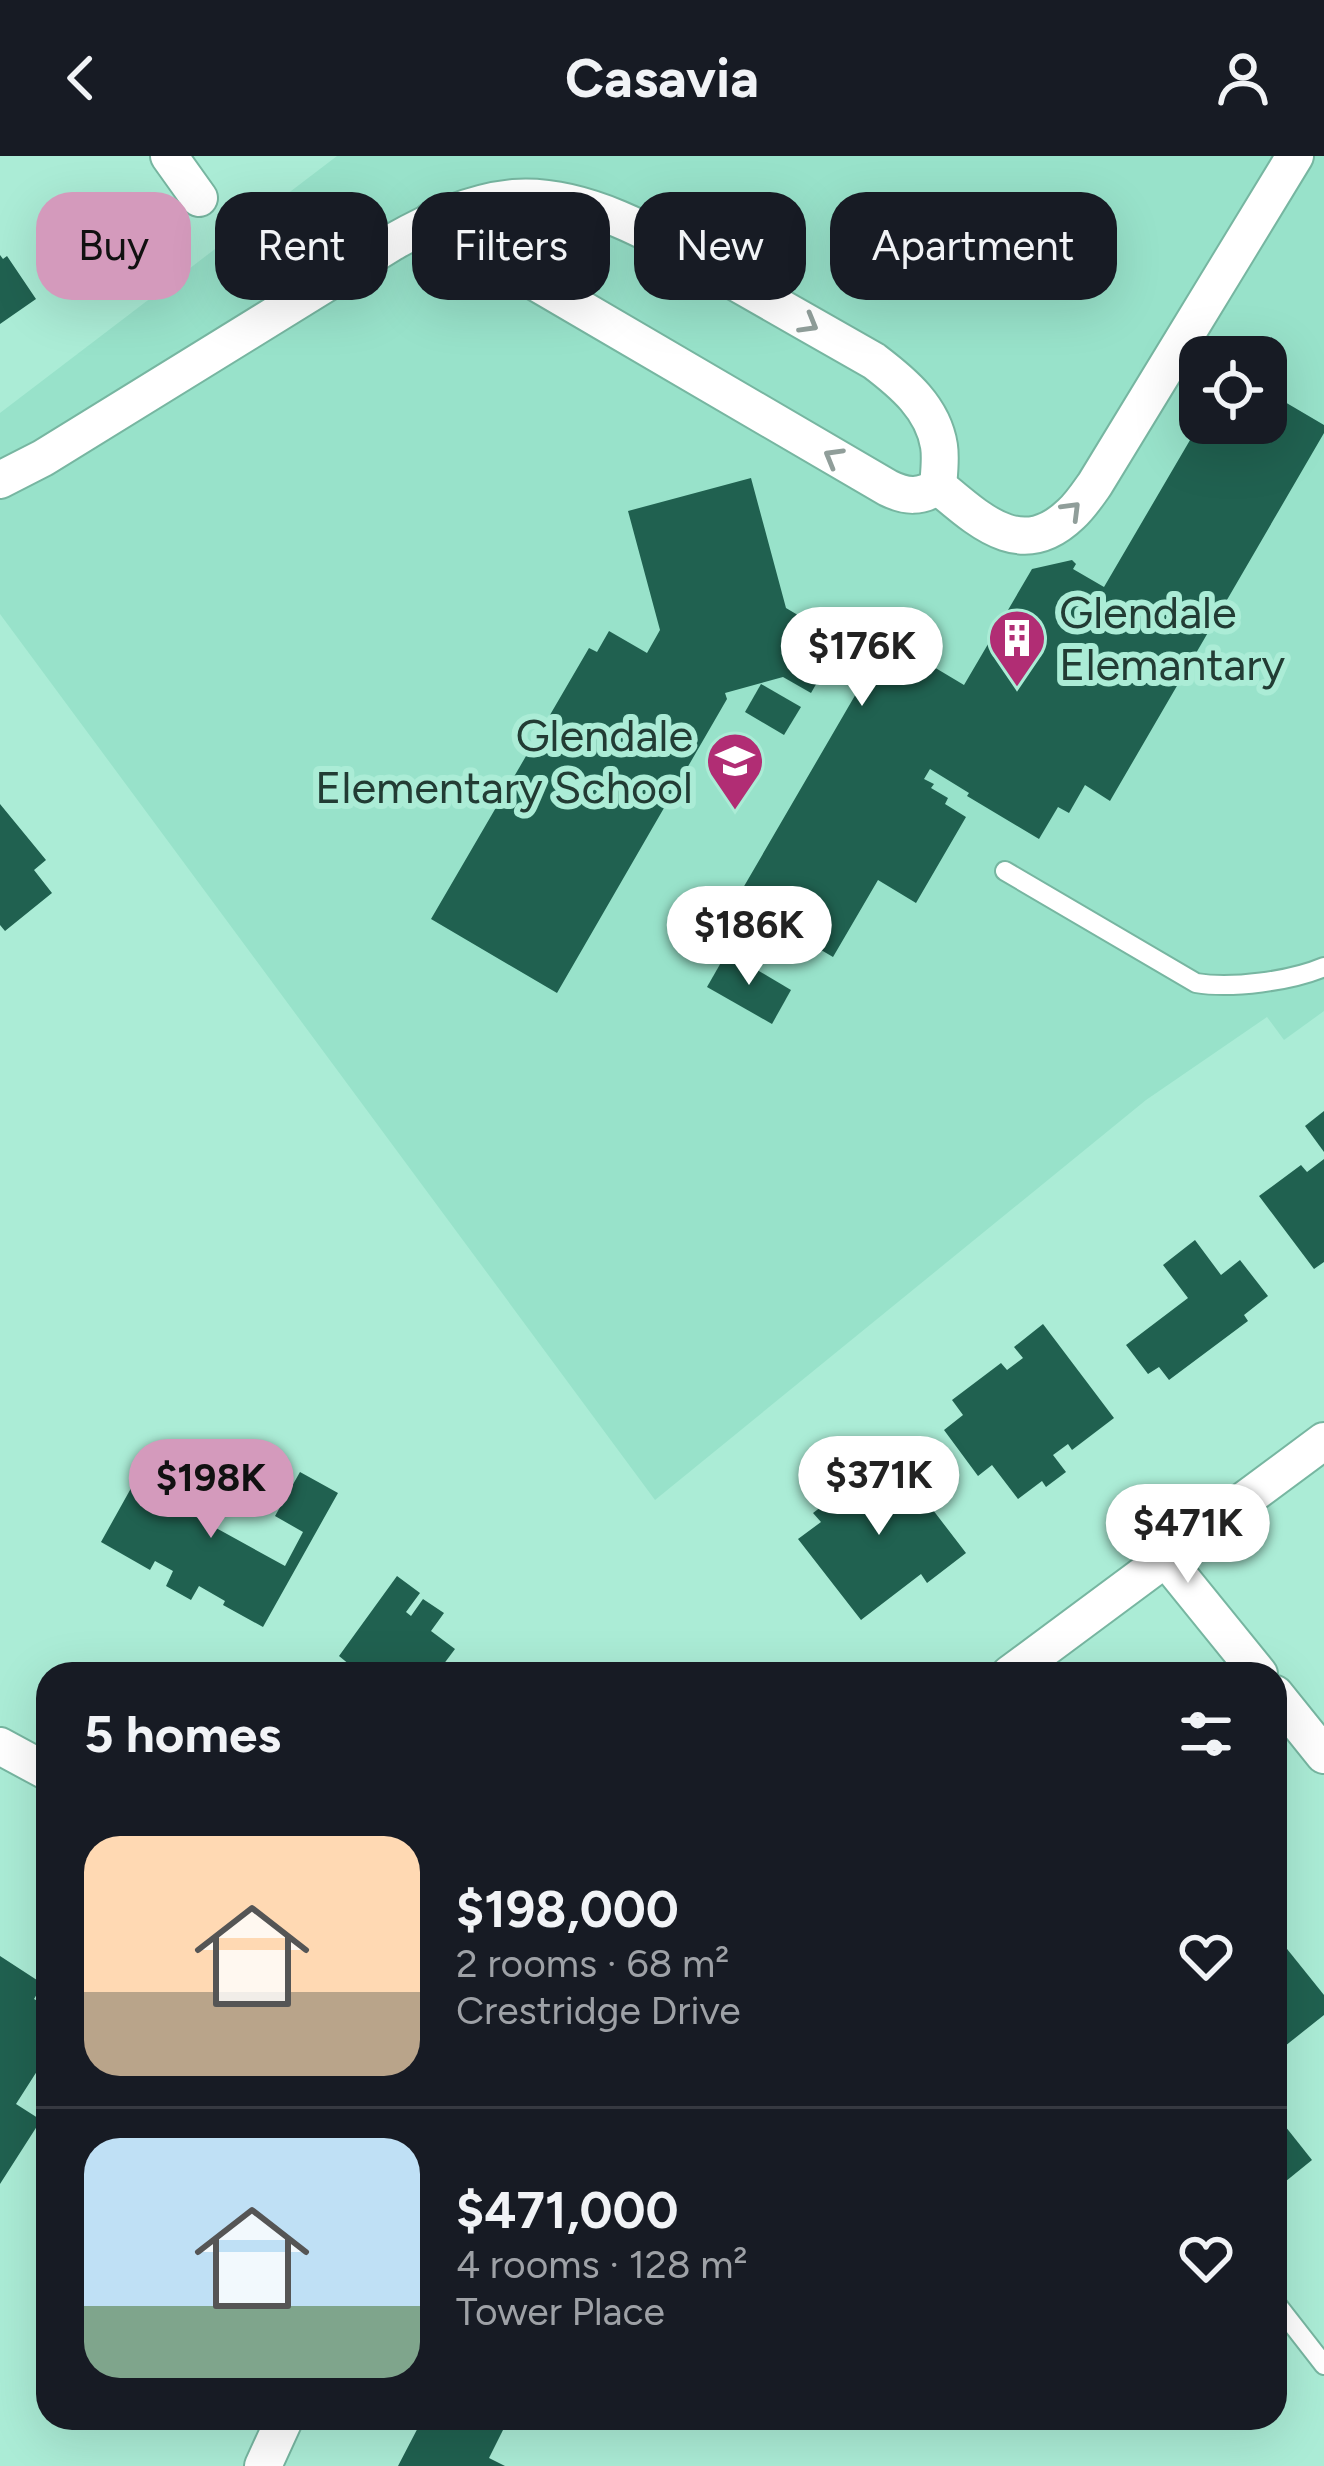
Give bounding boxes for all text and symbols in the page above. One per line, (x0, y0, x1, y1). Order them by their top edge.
icon: back (48, 45, 114, 111)
icon: person (1210, 45, 1276, 111)
text: Casavia (565, 46, 759, 111)
chip: Buy (36, 192, 191, 300)
chip: Rent (215, 192, 388, 300)
chip: Filters (412, 192, 610, 300)
chip: New (634, 192, 806, 300)
chip: Apartment (830, 192, 1117, 300)
one-way arrow (796, 309, 817, 332)
map controls (1179, 336, 1287, 444)
button: locate (1179, 336, 1287, 444)
one-way arrow (825, 449, 846, 472)
one-way arrow (1058, 502, 1080, 524)
place label: Glendale Elemantary (1059, 585, 1286, 691)
pin: $176K (778, 607, 946, 709)
building icon: Glendale Elemantary (986, 607, 1048, 689)
text: $176K (808, 622, 916, 669)
place label: Glendale Elementary School (315, 708, 693, 814)
school or university icon: Glendale Elementary School (704, 730, 766, 812)
pin: $186K (665, 886, 833, 988)
text: $186K (694, 901, 804, 948)
pin: $371K (795, 1436, 963, 1538)
pin: $198K (127, 1439, 295, 1541)
text: $371K (825, 1451, 933, 1498)
text: $198K (156, 1454, 266, 1501)
pin: $471K (1104, 1484, 1272, 1586)
text: $471K (1133, 1499, 1243, 1546)
icon: filters (1173, 1701, 1239, 1767)
text: 5 homes (84, 1704, 281, 1765)
text: $198,000 (456, 1879, 679, 1940)
icon: home (180, 1884, 324, 2028)
icon: heart (1173, 1923, 1239, 1989)
text: 2 rooms · 68 m² (456, 1940, 729, 1987)
text: Crestridge Drive (456, 1987, 741, 2034)
text: $471,000 (456, 2180, 679, 2241)
icon: home (180, 2186, 324, 2330)
icon: heart (1173, 2225, 1239, 2291)
text: 4 rooms · 128 m² (456, 2241, 748, 2288)
text: Tower Place (456, 2288, 665, 2335)

